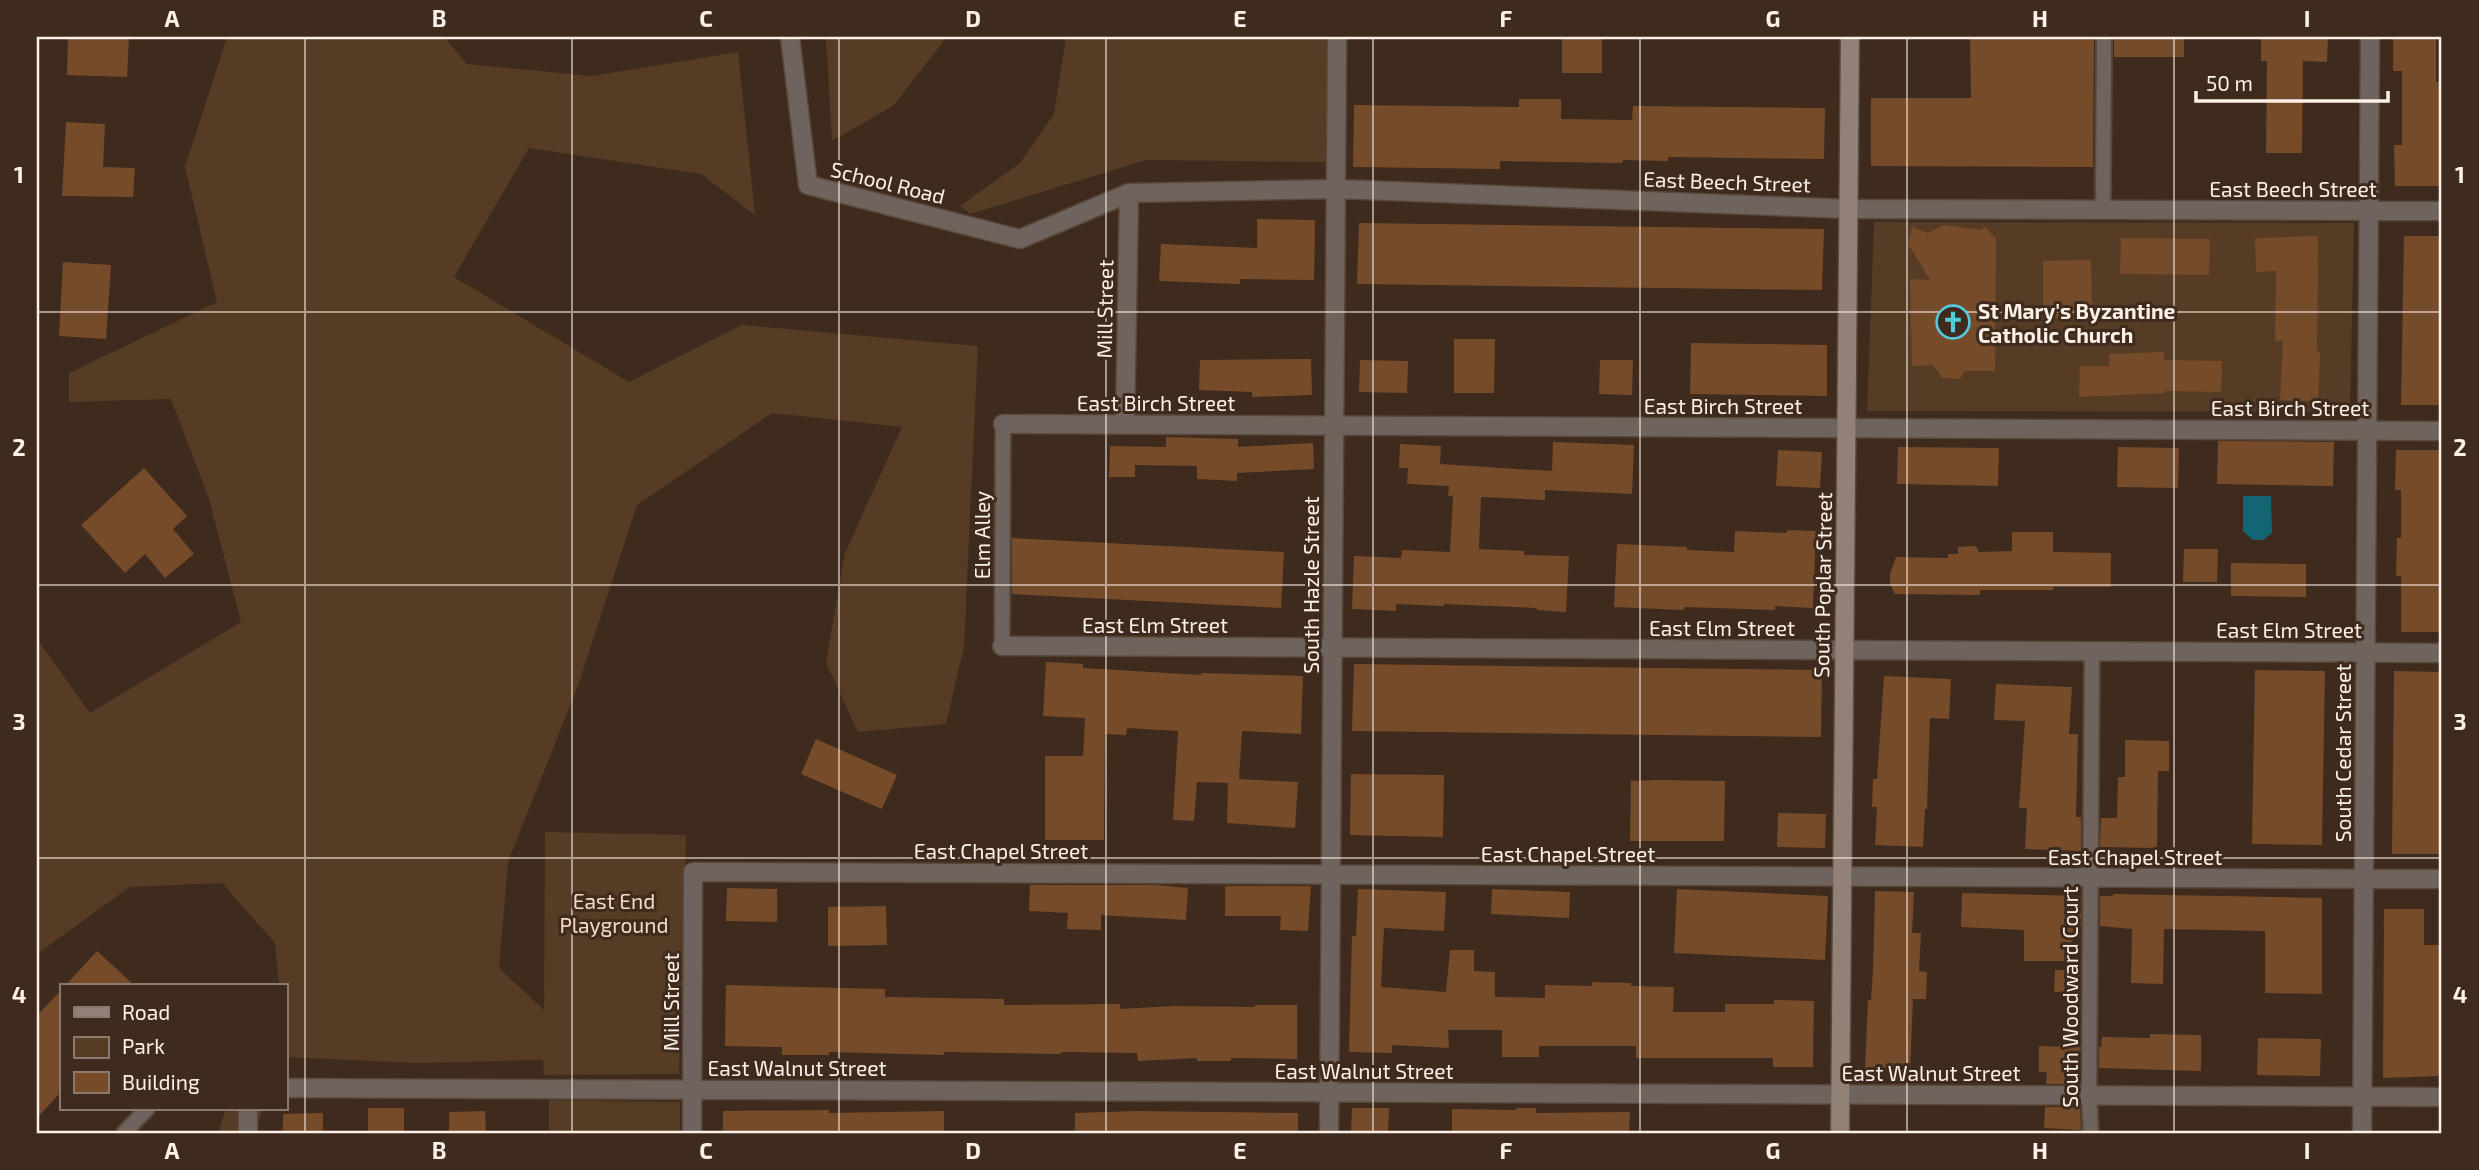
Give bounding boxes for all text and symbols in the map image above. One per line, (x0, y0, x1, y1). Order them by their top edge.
text: A (164, 4, 180, 32)
text: B (432, 4, 446, 32)
text: C (699, 4, 713, 32)
text: D (965, 4, 981, 32)
text: E (1233, 4, 1247, 32)
text: F (1500, 4, 1513, 32)
text: G (1766, 4, 1780, 32)
text: H (2032, 4, 2048, 32)
text: I (2304, 4, 2310, 32)
scale bar (2196, 60, 2388, 104)
text: 50 m (2206, 70, 2253, 95)
street label: School Road (828, 156, 948, 208)
text: 1 (14, 160, 24, 188)
text: 1 (2455, 160, 2465, 188)
street label: East Beech Street (1643, 166, 1811, 196)
street label: East Beech Street (2209, 176, 2377, 201)
street label: Mill Street (1091, 259, 1117, 359)
place label: St Mary's Byzantine Catholic Church (1978, 298, 2176, 347)
church icon: St Mary's Byzantine Catholic Church (1934, 303, 1972, 341)
street label: East Birch Street (1077, 390, 1235, 415)
street label: East Birch Street (1644, 393, 1802, 418)
street label: East Birch Street (2211, 395, 2369, 420)
text: 2 (12, 433, 26, 461)
text: 2 (2453, 433, 2467, 461)
street label: Elm Alley (969, 491, 994, 579)
street label: South Poplar Street (1808, 492, 1836, 678)
street label: South Hazle Street (1298, 496, 1323, 674)
street label: East Elm Street (1082, 612, 1228, 637)
street label: East Elm Street (1649, 615, 1795, 640)
street label: East Elm Street (2216, 617, 2362, 642)
street label: South Cedar Street (2330, 664, 2355, 842)
text: 3 (12, 707, 26, 735)
text: 3 (2453, 707, 2467, 735)
street label: East Chapel Street (914, 838, 1088, 863)
street label: East Chapel Street (1481, 841, 1655, 866)
street label: East Chapel Street (2048, 844, 2222, 869)
street label: South Woodward Court (2057, 886, 2082, 1108)
park label: East End Playground (559, 888, 669, 937)
street label: Mill Street (658, 953, 683, 1051)
text: 4 (12, 980, 26, 1008)
text: 4 (2453, 980, 2467, 1008)
legend (60, 984, 287, 1110)
text: Road (122, 999, 170, 1024)
text: Park (122, 1033, 165, 1058)
street label: East Walnut Street (707, 1055, 887, 1080)
street label: East Walnut Street (1274, 1058, 1454, 1083)
street label: East Walnut Street (1841, 1060, 2021, 1085)
text: Building (122, 1069, 200, 1094)
text: A (164, 1136, 180, 1164)
text: B (432, 1136, 446, 1164)
text: C (699, 1136, 713, 1164)
text: D (965, 1136, 981, 1164)
text: E (1233, 1136, 1247, 1164)
text: F (1500, 1136, 1513, 1164)
text: G (1766, 1136, 1780, 1164)
text: H (2032, 1136, 2048, 1164)
text: I (2304, 1136, 2310, 1164)

